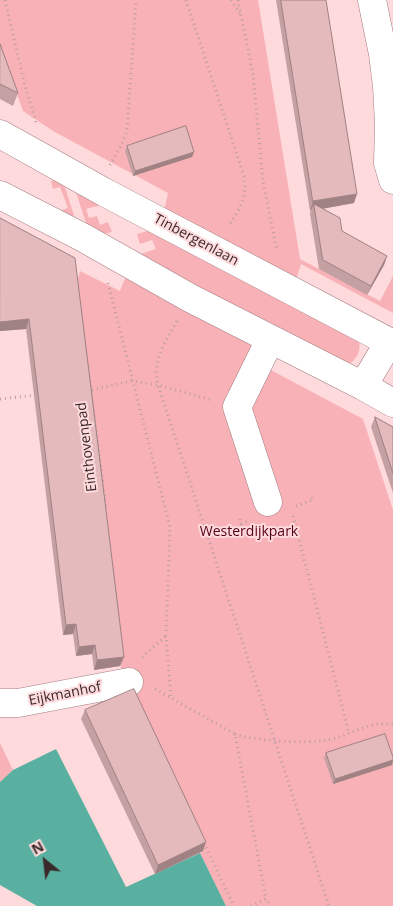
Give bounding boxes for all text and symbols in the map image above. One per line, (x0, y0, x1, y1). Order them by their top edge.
street label: Tinbergenlaan (151, 211, 241, 269)
street label: Einthovenpad (73, 401, 101, 493)
park label: Westerdijkpark (200, 524, 298, 540)
street label: Eijkmanhof (27, 679, 103, 709)
north arrow (20, 836, 70, 886)
text: N (28, 836, 47, 859)

